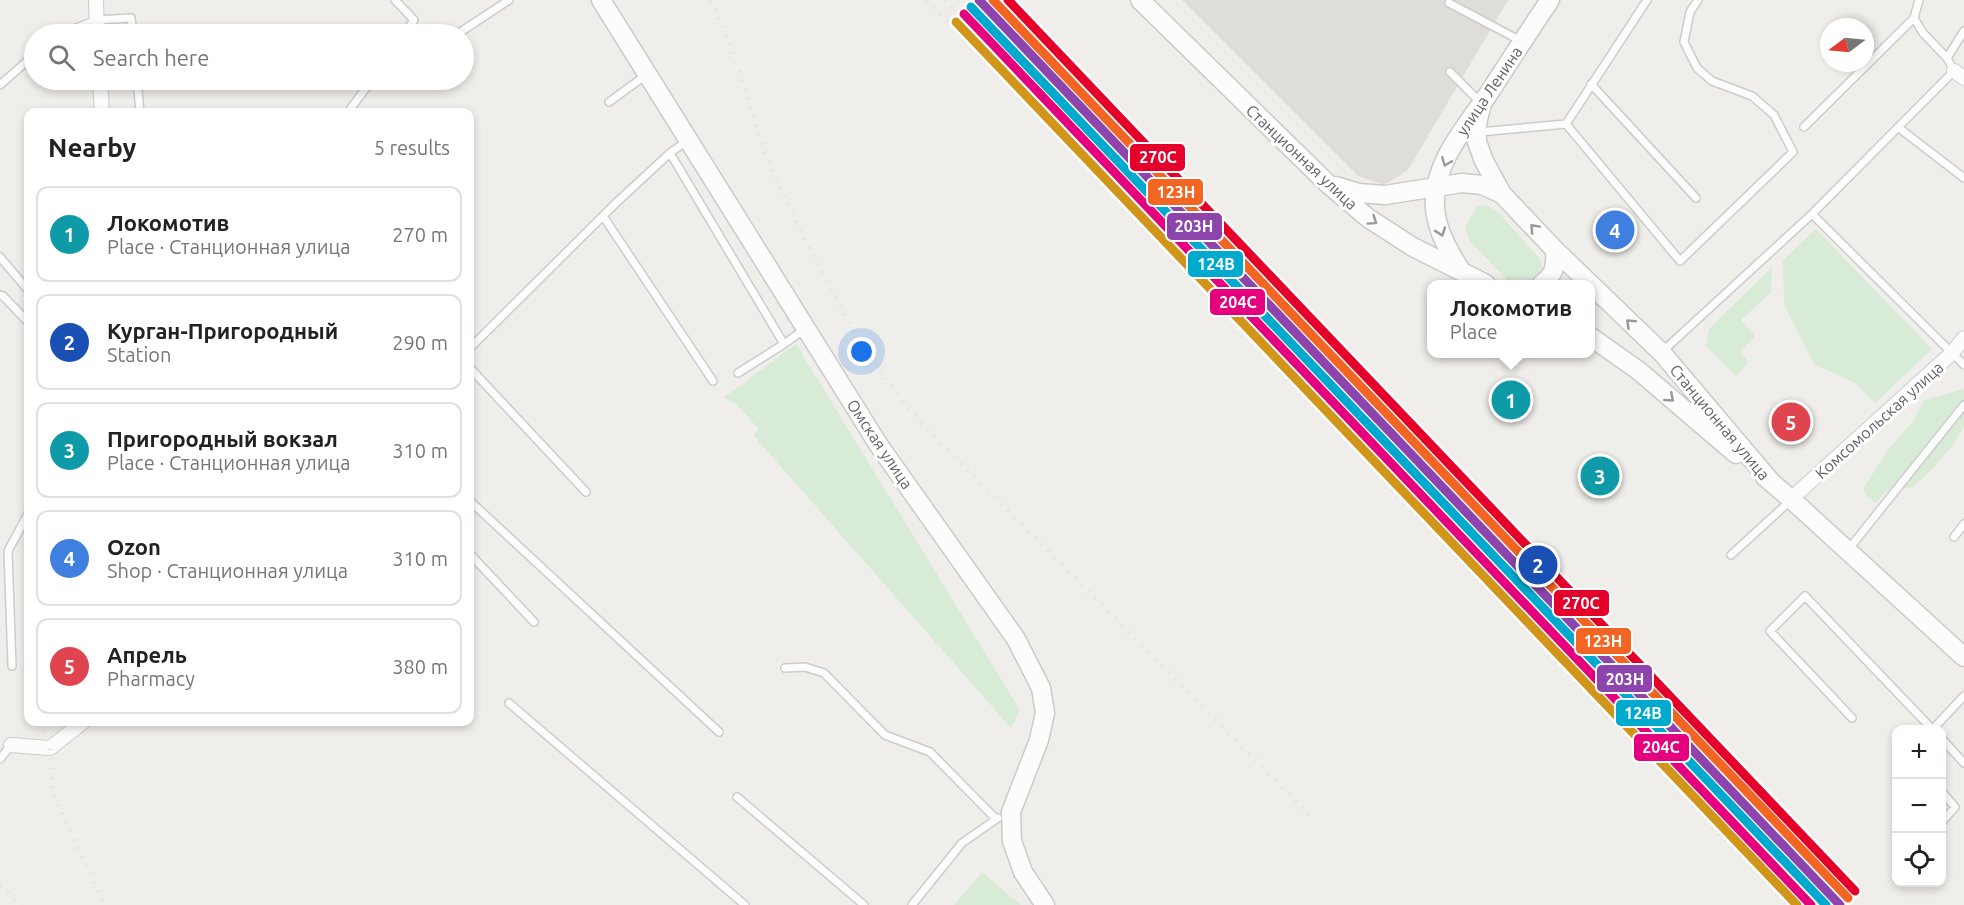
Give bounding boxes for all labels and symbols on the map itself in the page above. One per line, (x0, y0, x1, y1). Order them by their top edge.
north arrow (1820, 18, 1874, 72)
street label: улица Ленина (1453, 43, 1525, 139)
street label: Станционная улица (1243, 101, 1361, 213)
line badge: 270С (1129, 143, 1186, 172)
text: 270С (1139, 148, 1177, 166)
one-way arrow (1441, 155, 1453, 166)
line badge: 123Н (1147, 178, 1204, 206)
text: 123Н (1157, 183, 1195, 201)
pin: 4 (1596, 208, 1634, 252)
line badge: 203Н (1166, 212, 1223, 241)
one-way arrow (1367, 214, 1378, 225)
text: 203Н (1175, 217, 1213, 235)
one-way arrow (1530, 225, 1541, 235)
one-way arrow (1434, 226, 1447, 237)
line badge: 124В (1187, 250, 1244, 278)
text: 124В (1197, 255, 1235, 273)
line badge: 204С (1209, 288, 1266, 316)
text: 204С (1219, 293, 1257, 311)
one-way arrow (1626, 319, 1637, 330)
your location (847, 337, 876, 366)
street label: Комсомольская улица (1811, 358, 1947, 482)
street label: Станционная улица (1666, 361, 1774, 483)
pin: 1 (1492, 378, 1530, 422)
one-way arrow (1663, 391, 1674, 402)
street label: Омская улица (843, 396, 917, 492)
pin: 5 (1772, 400, 1810, 444)
pin: 3 (1580, 454, 1620, 498)
pin: 2 (1518, 542, 1558, 588)
line badge: 270С (1553, 589, 1610, 617)
text: 270С (1562, 594, 1600, 612)
line badge: 123Н (1575, 627, 1632, 655)
text: 123Н (1584, 632, 1622, 650)
line badge: 203Н (1596, 664, 1653, 693)
text: 203Н (1606, 670, 1644, 688)
line badge: 124В (1615, 699, 1672, 727)
text: 124В (1624, 704, 1662, 722)
line badge: 204С (1633, 733, 1690, 762)
text: 204С (1642, 738, 1680, 756)

